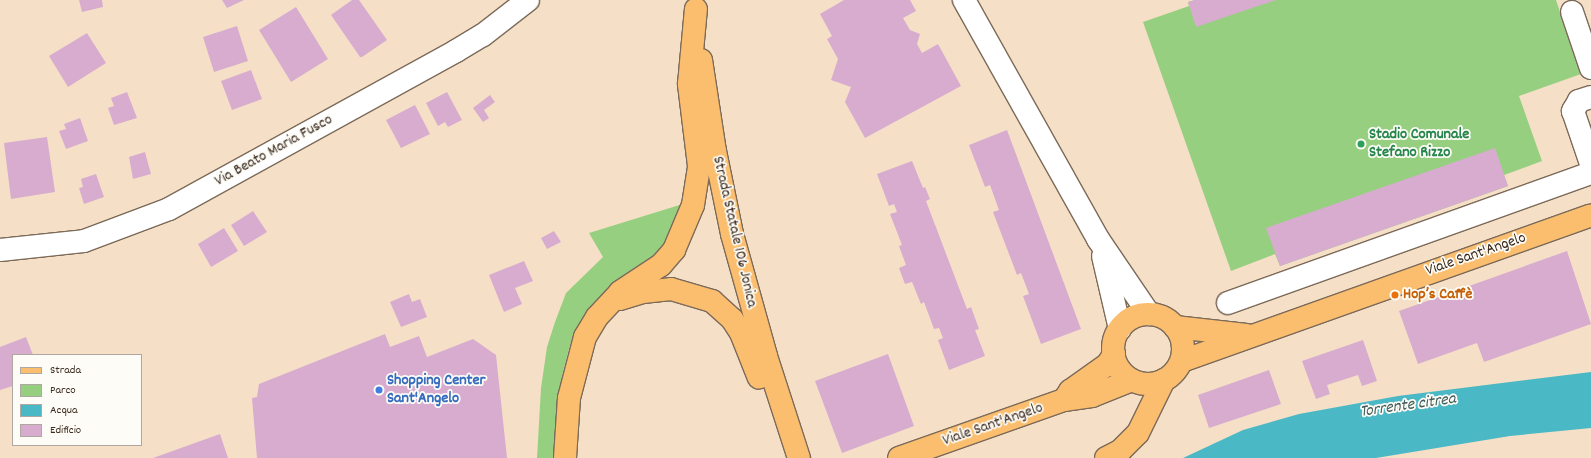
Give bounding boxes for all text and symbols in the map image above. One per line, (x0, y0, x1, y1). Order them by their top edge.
street label: Via Beato Maria Fusco (212, 111, 336, 191)
place label: Stadio Comunale Stefano Rizzo (1369, 125, 1469, 163)
marker: Stadio Comunale Stefano Rizzo (1356, 139, 1366, 149)
street label: Strada Statale 106 Jonica (707, 155, 761, 309)
street label: Viale Sant'Angelo (1423, 229, 1529, 281)
place label: Hop’s Caffè (1403, 285, 1472, 305)
marker: Hop’s Caffè (1390, 290, 1400, 300)
legend (12, 354, 142, 446)
text: Strada (50, 362, 81, 379)
place label: Shopping Center Sant'Angelo (387, 371, 485, 409)
text: Parco (50, 382, 76, 399)
marker: Shopping Center Sant'Angelo (374, 385, 384, 395)
water label: Torrente citrea (1359, 390, 1457, 424)
street label: Viale Sant'Angelo (940, 399, 1046, 451)
text: Acqua (50, 402, 78, 419)
text: Edificio (50, 422, 81, 439)

